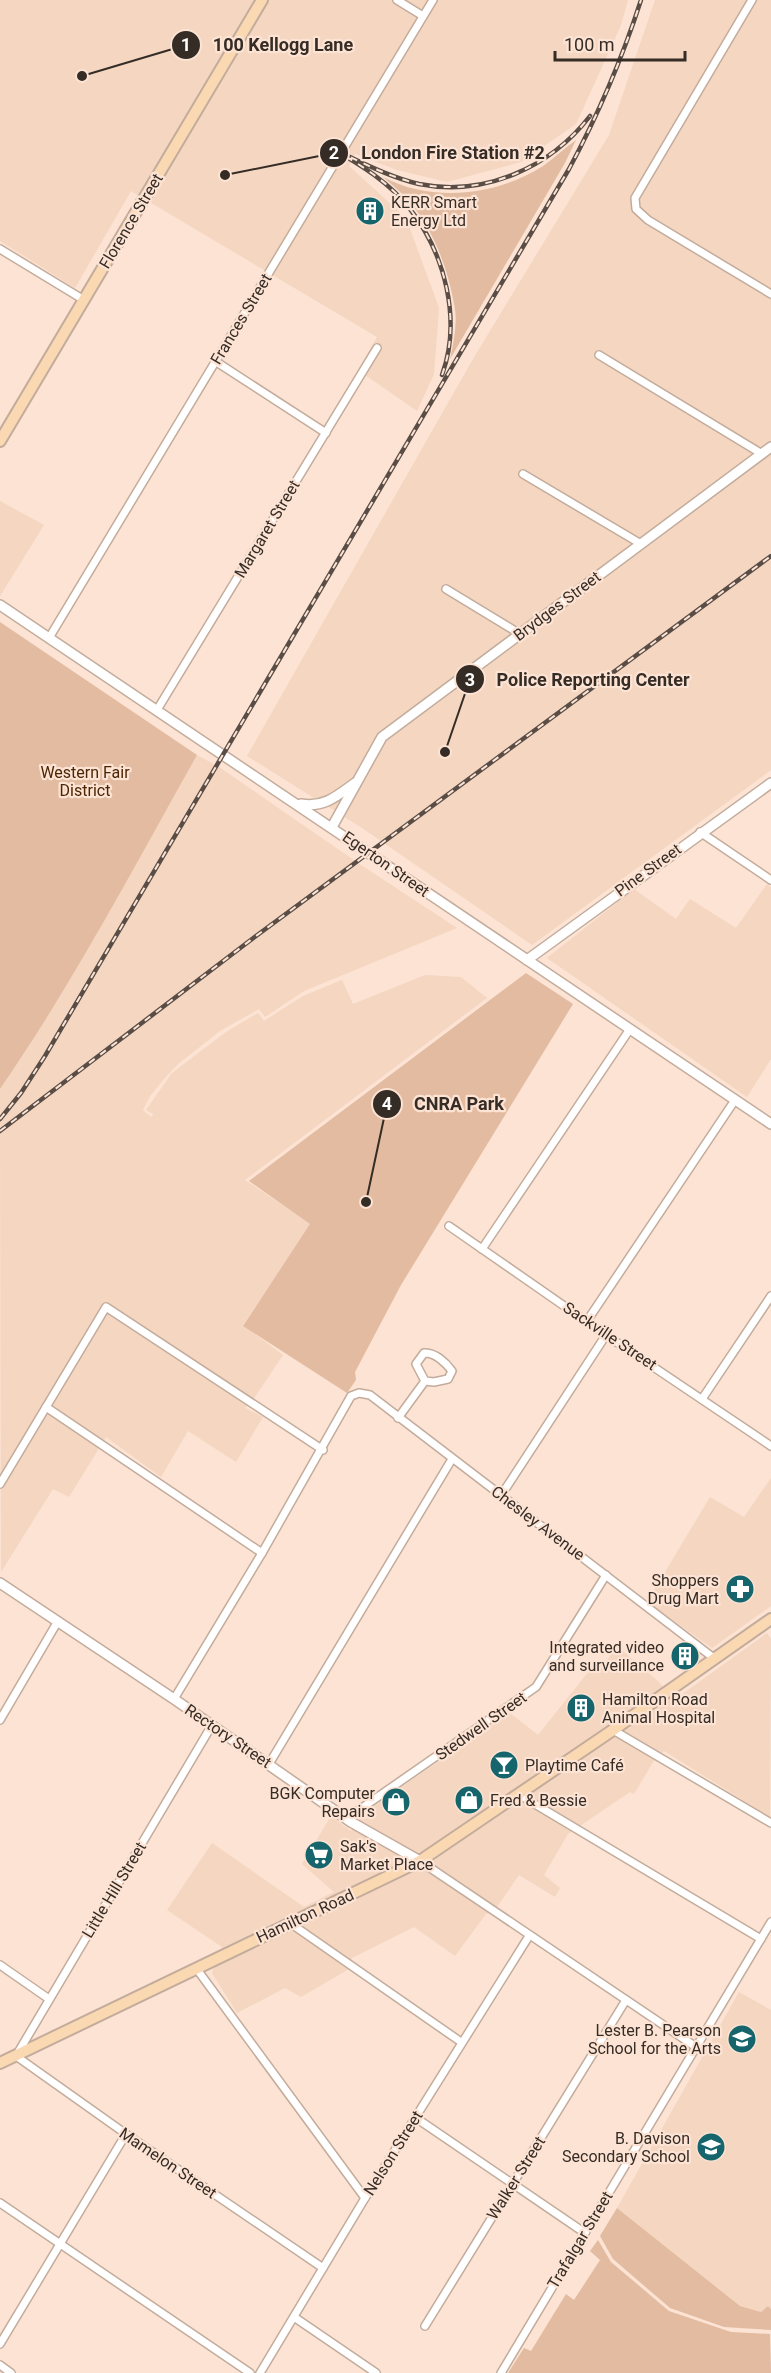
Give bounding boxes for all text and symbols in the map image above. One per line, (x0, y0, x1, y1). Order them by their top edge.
scale bar (555, 24, 686, 62)
callout: 100 Kellogg Lane (171, 27, 366, 63)
text: 1 (181, 34, 191, 55)
text: 100 Kellogg Lane (213, 34, 353, 55)
text: 100 m (564, 34, 615, 55)
callout: London Fire Station #2 (319, 135, 557, 171)
text: 2 (329, 142, 339, 163)
text: London Fire Station #2 (361, 142, 545, 163)
street label: Florence Street (95, 170, 167, 272)
place label: KERR Smart Energy Ltd (391, 193, 477, 230)
building icon: KERR Smart Energy Ltd (354, 195, 386, 227)
street label: Frances Street (206, 270, 276, 368)
street label: Margaret Street (230, 477, 304, 581)
street label: Brydges Street (510, 567, 604, 645)
callout: Police Reporting Center (455, 661, 702, 697)
text: 3 (465, 669, 475, 690)
text: Police Reporting Center (496, 669, 690, 690)
park label: Western Fair District (40, 763, 130, 800)
street label: Egerton Street (339, 827, 433, 901)
street label: Pine Street (611, 840, 685, 900)
callout: CNRA Park (372, 1086, 516, 1122)
text: 4 (382, 1093, 392, 1114)
text: CNRA Park (414, 1093, 504, 1114)
street label: Sackville Street (560, 1298, 660, 1374)
street label: Chesley Avenue (488, 1482, 588, 1564)
place label: Shoppers Drug Mart (648, 1571, 719, 1608)
pharmacy icon: Shoppers Drug Mart (724, 1573, 756, 1605)
place label: Integrated video and surveillance (549, 1638, 664, 1675)
building icon: Integrated video and surveillance (669, 1640, 701, 1672)
street label: Stedwell Street (432, 1688, 530, 1764)
place label: Hamilton Road Animal Hospital (602, 1690, 715, 1727)
building icon: Hamilton Road Animal Hospital (565, 1692, 597, 1724)
street label: Rectory Street (181, 1700, 275, 1772)
bar icon: Playtime Café (488, 1749, 520, 1781)
place label: Playtime Café (525, 1756, 624, 1775)
place label: BGK Computer Repairs (270, 1784, 376, 1821)
shop icon: Fred & Bessie (453, 1784, 485, 1816)
shop icon: BGK Computer Repairs (380, 1786, 412, 1818)
place label: Fred & Bessie (490, 1791, 587, 1810)
place label: Sak's Market Place (340, 1837, 433, 1874)
street label: Little Hill Street (78, 1839, 150, 1941)
supermarket icon: Sak's Market Place (303, 1839, 335, 1871)
street label: Hamilton Road (253, 1885, 357, 1947)
place label: Lester B. Pearson School for the Arts (588, 2021, 721, 2058)
school or university icon: Lester B. Pearson School for the Arts (726, 2023, 758, 2055)
street label: Nelson Street (359, 2107, 427, 2199)
street label: Mamelon Street (116, 2123, 220, 2203)
place label: B. Davison Secondary School (562, 2129, 690, 2166)
school or university icon: B. Davison Secondary School (695, 2131, 727, 2163)
street label: Walker Street (483, 2133, 549, 2223)
street label: Trafalgar Street (543, 2188, 617, 2292)

